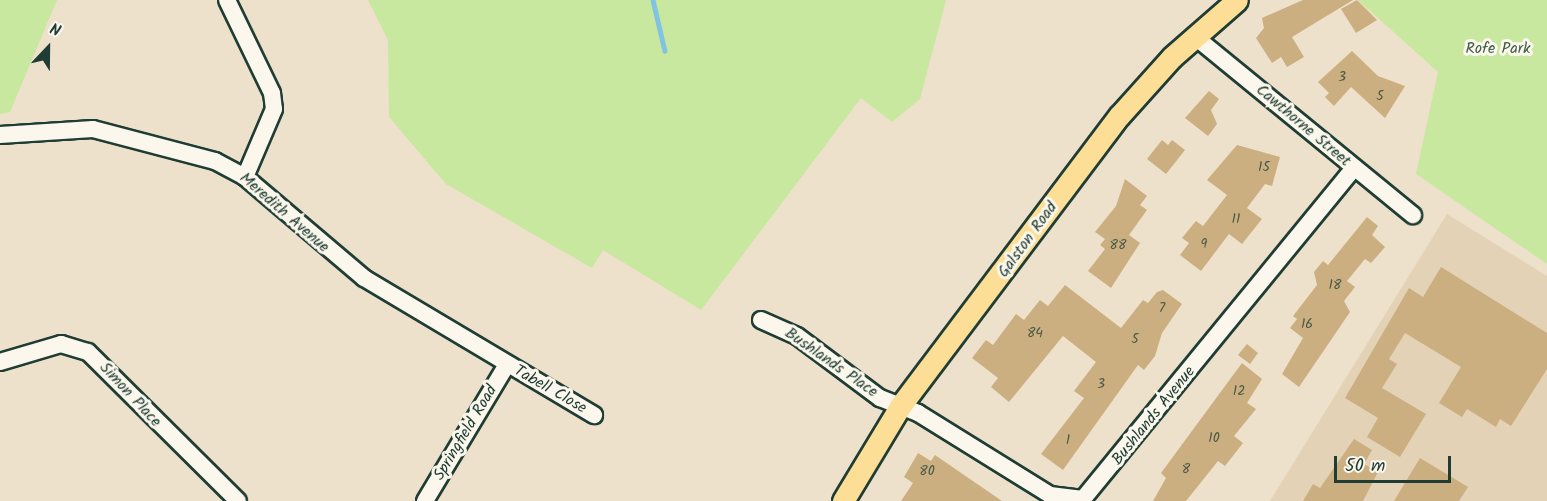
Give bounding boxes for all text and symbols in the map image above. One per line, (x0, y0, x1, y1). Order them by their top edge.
text: N (46, 17, 64, 44)
north arrow (18, 18, 78, 78)
park label: Rofe Park (1465, 39, 1531, 59)
house number: 3 (1338, 69, 1346, 85)
street label: Cawthorne Street (1252, 81, 1354, 171)
house number: 5 (1376, 88, 1384, 104)
house number: 15 (1258, 159, 1270, 175)
street label: Meredith Avenue (235, 169, 333, 257)
street label: Galston Road (994, 199, 1062, 281)
house number: 11 (1232, 211, 1240, 227)
house number: 9 (1201, 236, 1207, 252)
house number: 88 (1110, 237, 1126, 253)
house number: 18 (1329, 277, 1341, 293)
house number: 7 (1159, 300, 1165, 316)
house number: 16 (1301, 316, 1313, 332)
street label: Bushlands Place (781, 324, 881, 402)
house number: 84 (1027, 325, 1043, 341)
house number: 5 (1131, 331, 1139, 347)
street label: Simon Place (95, 359, 165, 431)
street label: Tabell Close (510, 362, 590, 418)
street label: Bushlands Avenue (1108, 363, 1200, 469)
house number: 3 (1097, 376, 1105, 392)
street label: Springfield Road (430, 382, 502, 484)
house number: 12 (1233, 383, 1245, 399)
house number: 10 (1208, 430, 1220, 446)
house number: 1 (1066, 432, 1070, 448)
scale bar (1337, 444, 1454, 482)
text: 50 m (1345, 452, 1385, 481)
house number: 8 (1182, 461, 1190, 477)
house number: 80 (919, 463, 935, 479)

